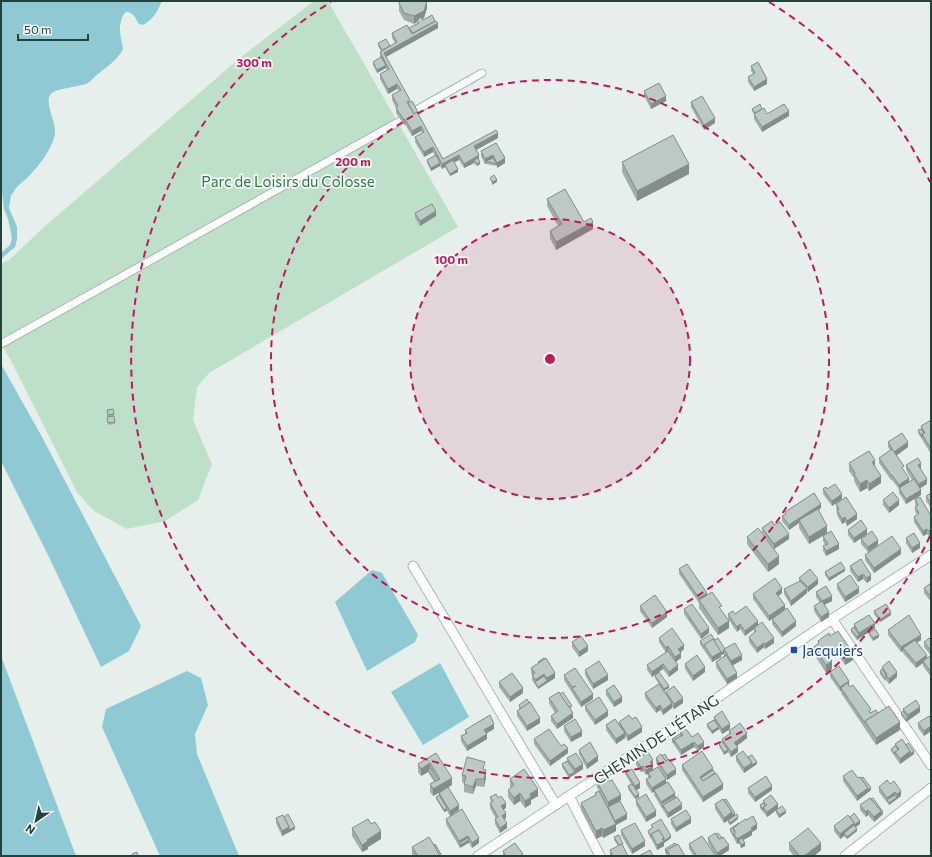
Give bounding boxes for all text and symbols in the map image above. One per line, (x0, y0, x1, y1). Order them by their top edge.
scale bar (18, 16, 88, 42)
text: 50 m (24, 22, 52, 36)
text: 300 m (236, 55, 272, 69)
text: 200 m (335, 154, 371, 168)
park label: Parc de Loisirs du Colosse (201, 172, 375, 190)
text: 100 m (434, 252, 468, 266)
centre of rings (543, 352, 557, 366)
place label: Jacquiers (802, 641, 863, 659)
marker: Jacquiers (789, 645, 799, 655)
street label: CHEMIN DE L'ÉTANG (589, 689, 722, 788)
north arrow (16, 801, 56, 841)
text: N (23, 822, 37, 837)

